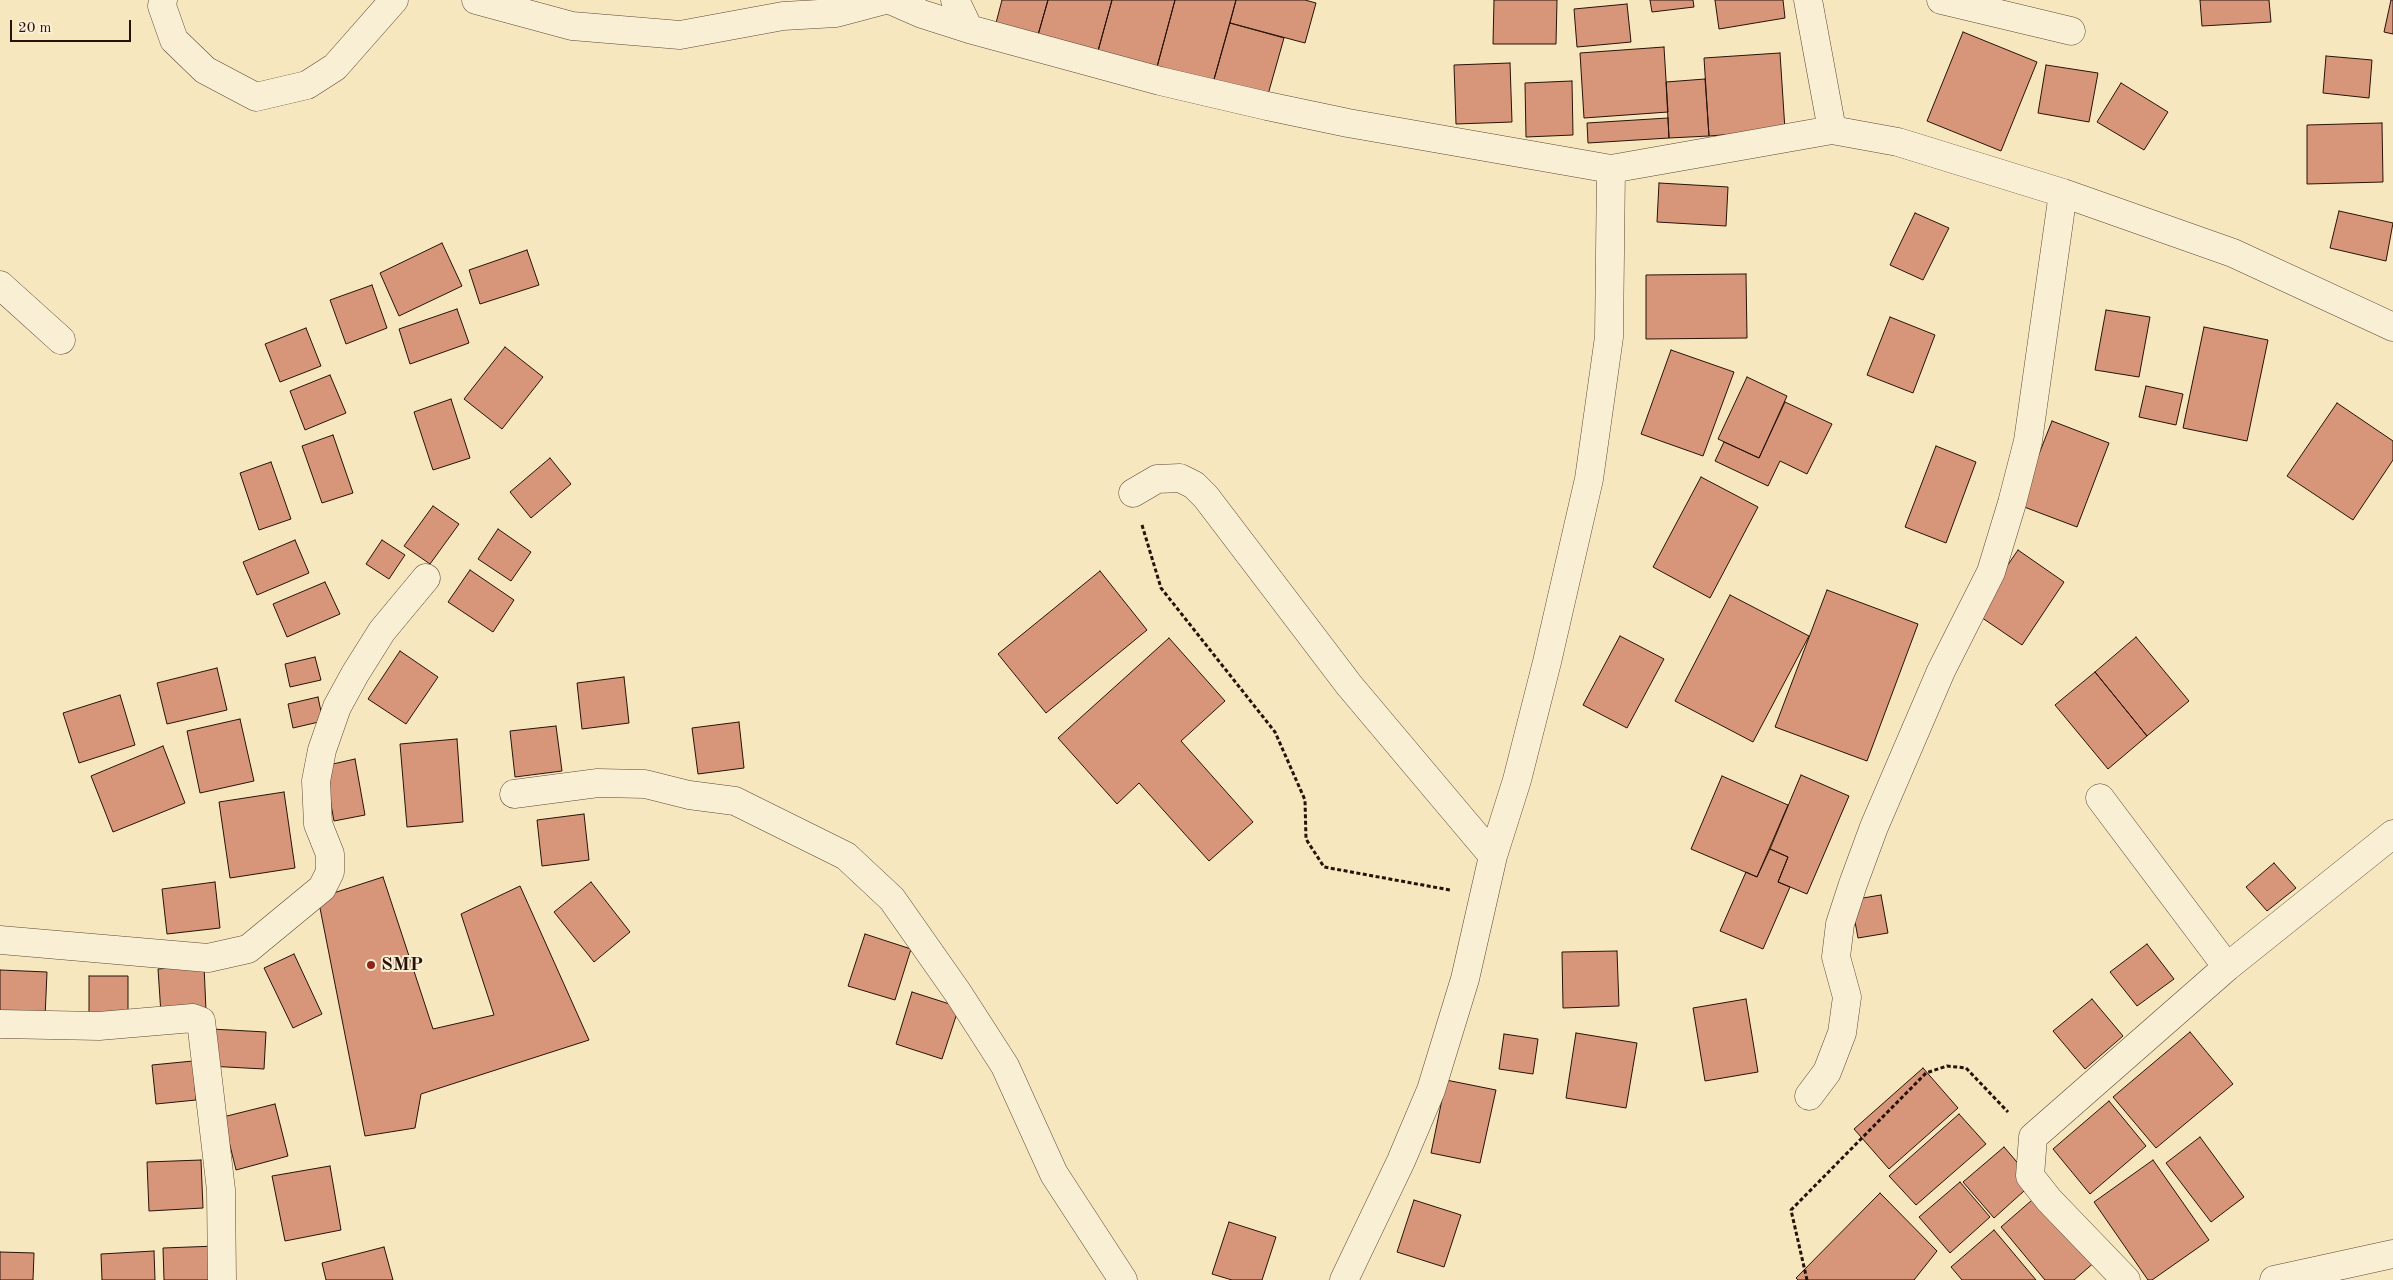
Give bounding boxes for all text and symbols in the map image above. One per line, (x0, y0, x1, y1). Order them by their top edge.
scale bar (12, 10, 134, 42)
text: 20 m (18, 21, 52, 36)
place label: SMP (381, 954, 423, 976)
marker: SMP (365, 959, 377, 971)

